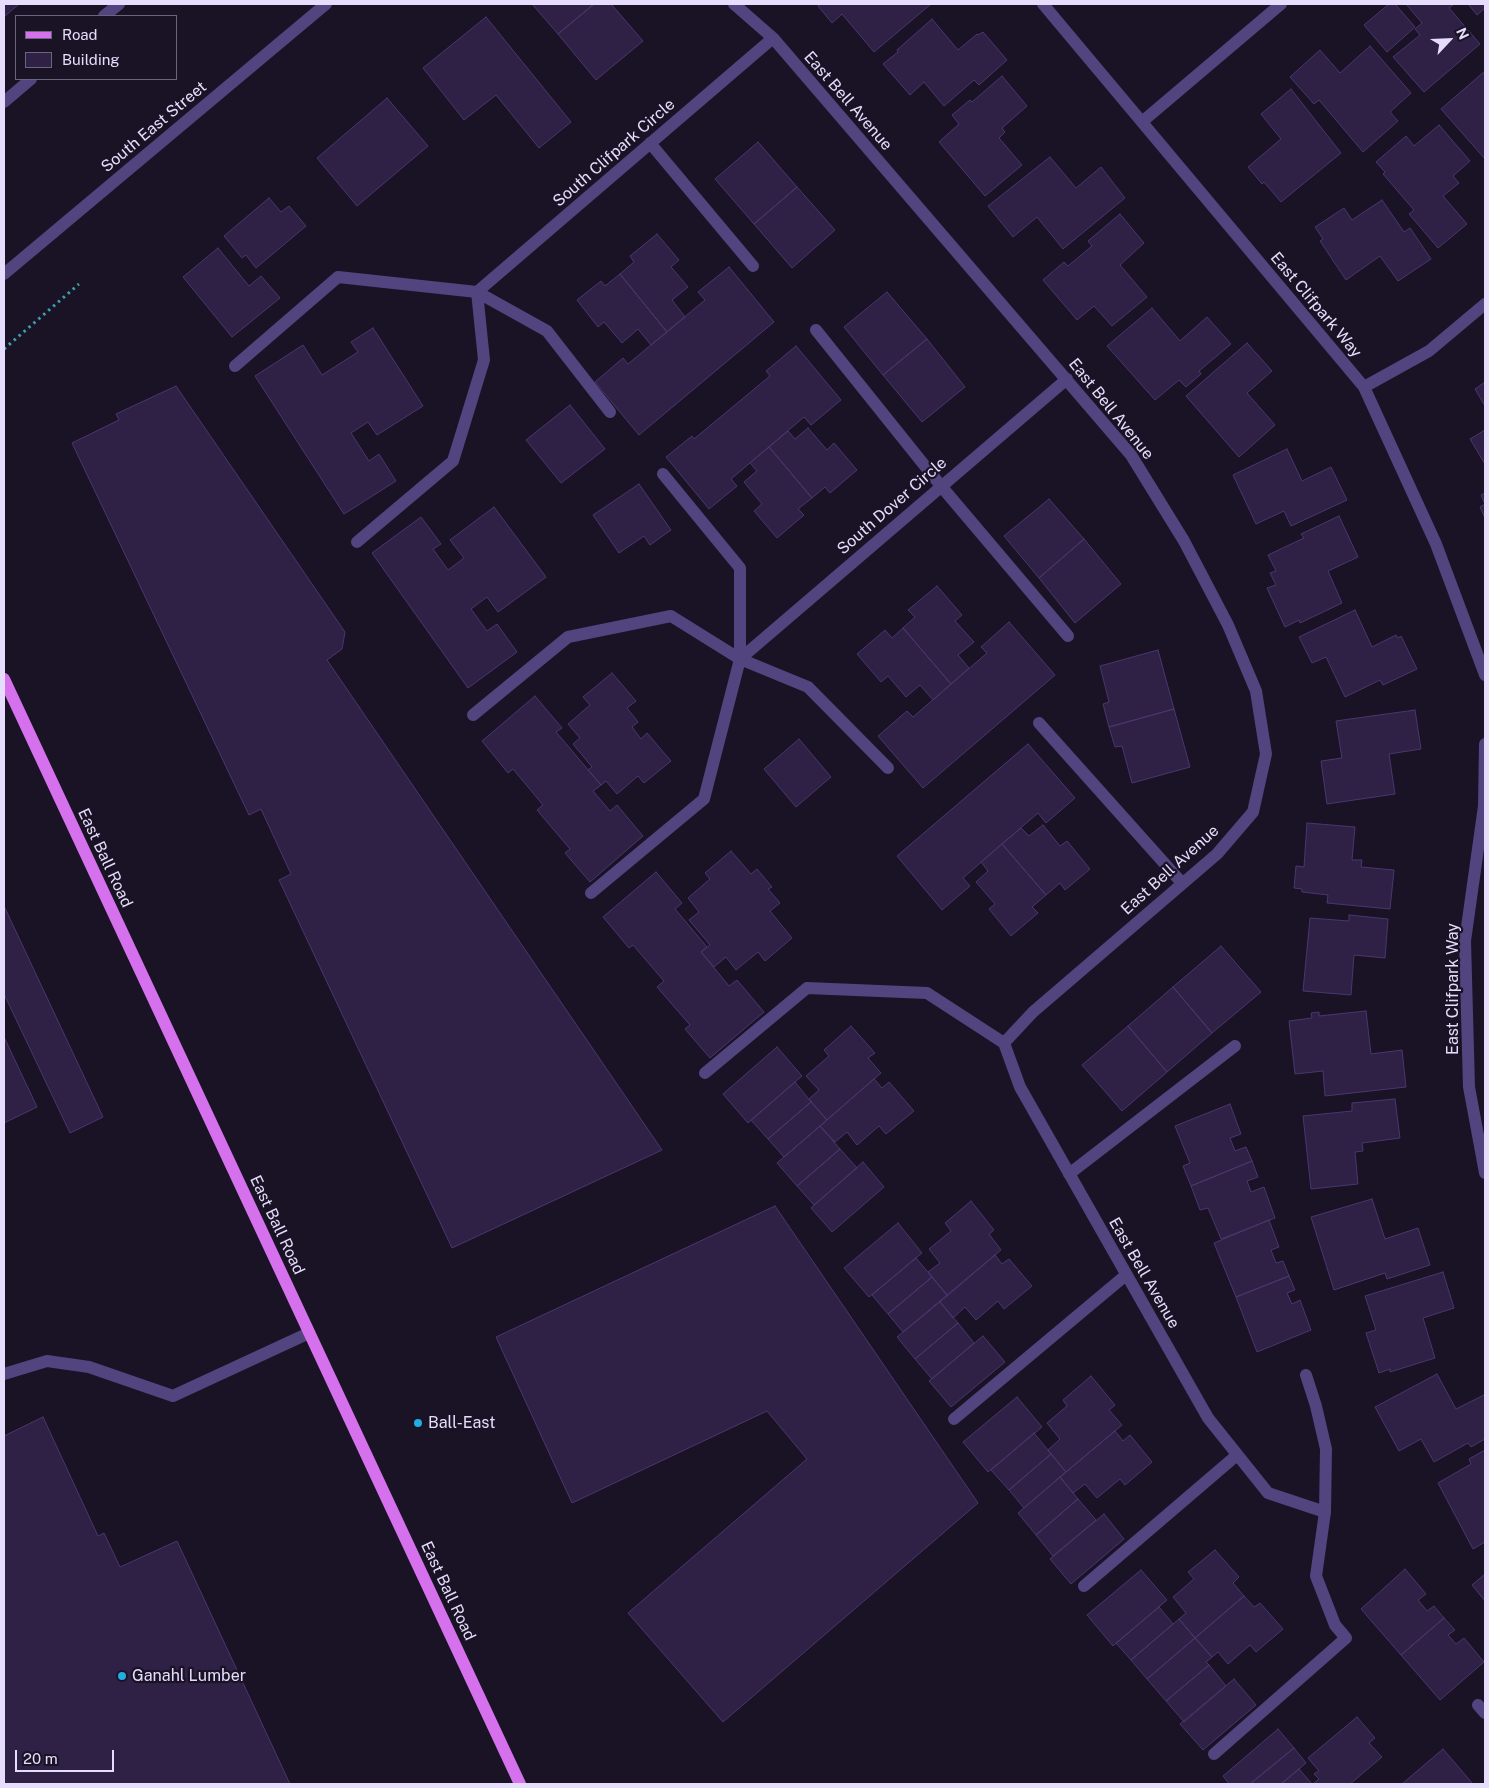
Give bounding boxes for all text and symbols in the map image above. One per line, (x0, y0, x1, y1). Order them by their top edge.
legend (15, 15, 178, 80)
north arrow (1424, 15, 1474, 65)
text: N (1453, 25, 1472, 42)
text: Road (62, 26, 98, 43)
street label: East Bell Avenue (800, 48, 896, 154)
text: Building (62, 51, 120, 68)
street label: South East Street (97, 77, 211, 177)
street label: South Clifpark Circle (549, 95, 679, 211)
street label: East Clifpark Way (1266, 248, 1366, 362)
street label: East Bell Avenue (1064, 354, 1158, 464)
street label: South Dover Circle (833, 453, 951, 559)
street label: East Ball Road (74, 805, 136, 911)
street label: East Bell Avenue (1117, 821, 1223, 919)
street label: East Clifpark Way (1443, 923, 1463, 1055)
street label: East Ball Road (246, 1172, 308, 1278)
street label: East Bell Avenue (1104, 1214, 1184, 1332)
place label: Ball-East (428, 1413, 496, 1433)
marker: Ball-East (412, 1417, 424, 1429)
street label: East Ball Road (417, 1538, 479, 1644)
place label: Ganahl Lumber (132, 1666, 246, 1686)
marker: Ganahl Lumber (116, 1670, 128, 1682)
scale bar (18, 1740, 116, 1772)
text: 20 m (23, 1750, 58, 1767)

